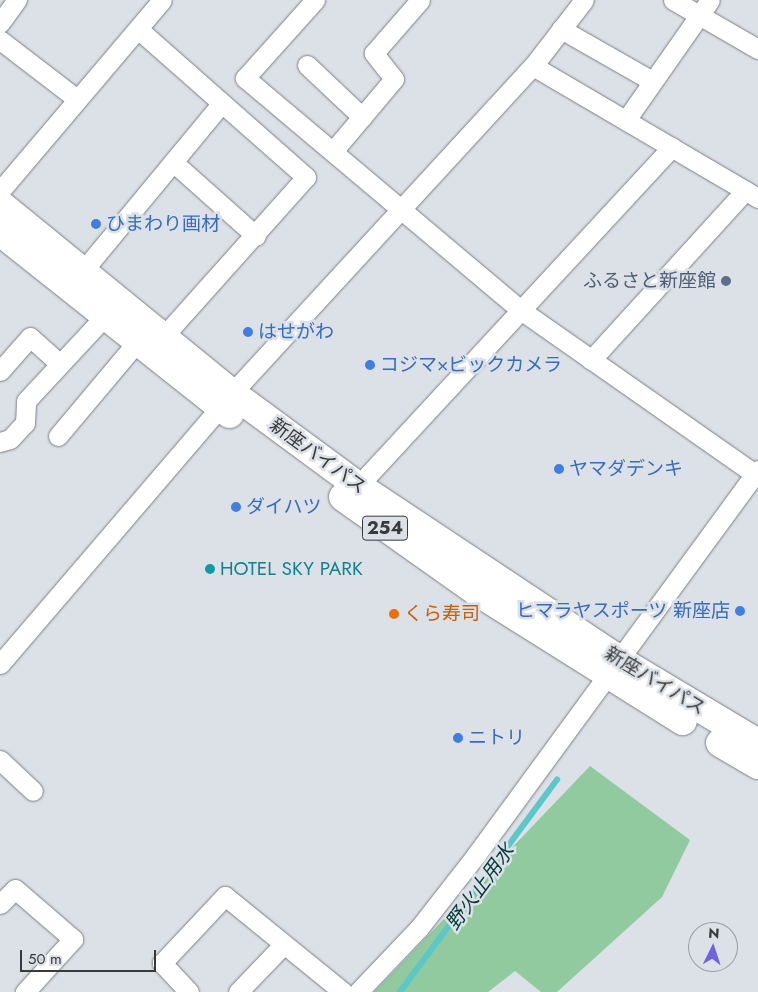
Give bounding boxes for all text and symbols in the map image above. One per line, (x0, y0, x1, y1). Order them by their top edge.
place label: ひまわり画材 (106, 213, 220, 235)
marker: ひまわり画材 (90, 218, 102, 230)
place label: ふるさと新座館 (583, 270, 716, 292)
marker: ふるさと新座館 (720, 275, 732, 287)
place label: はせがわ (258, 321, 334, 343)
marker: はせがわ (242, 326, 254, 338)
place label: コジマ×ビックカメラ (380, 354, 562, 376)
marker: コジマ×ビックカメラ (364, 359, 376, 371)
street label: 新座バイパス (265, 413, 371, 499)
place label: ヤマダデンキ (569, 458, 683, 480)
marker: ヤマダデンキ (553, 463, 565, 475)
place label: ダイハツ (246, 496, 322, 518)
marker: ダイハツ (230, 501, 242, 513)
road number: 254 (361, 512, 409, 544)
place label: HOTEL SKY PARK (220, 558, 363, 580)
marker: HOTEL SKY PARK (204, 563, 216, 575)
place label: ヒマラヤスポーツ 新座店 (515, 600, 730, 622)
place label: くら寿司 (404, 603, 480, 625)
marker: ヒマラヤスポーツ 新座店 (734, 605, 746, 617)
marker: くら寿司 (388, 608, 400, 620)
street label: 新座バイパス (600, 642, 710, 720)
place label: ニトリ (468, 727, 525, 749)
marker: ニトリ (452, 732, 464, 744)
water label: 野火止用水 (441, 839, 519, 935)
north arrow (688, 922, 738, 972)
text: N (708, 923, 720, 943)
scale bar (22, 940, 159, 972)
text: 50 m (28, 948, 62, 970)

